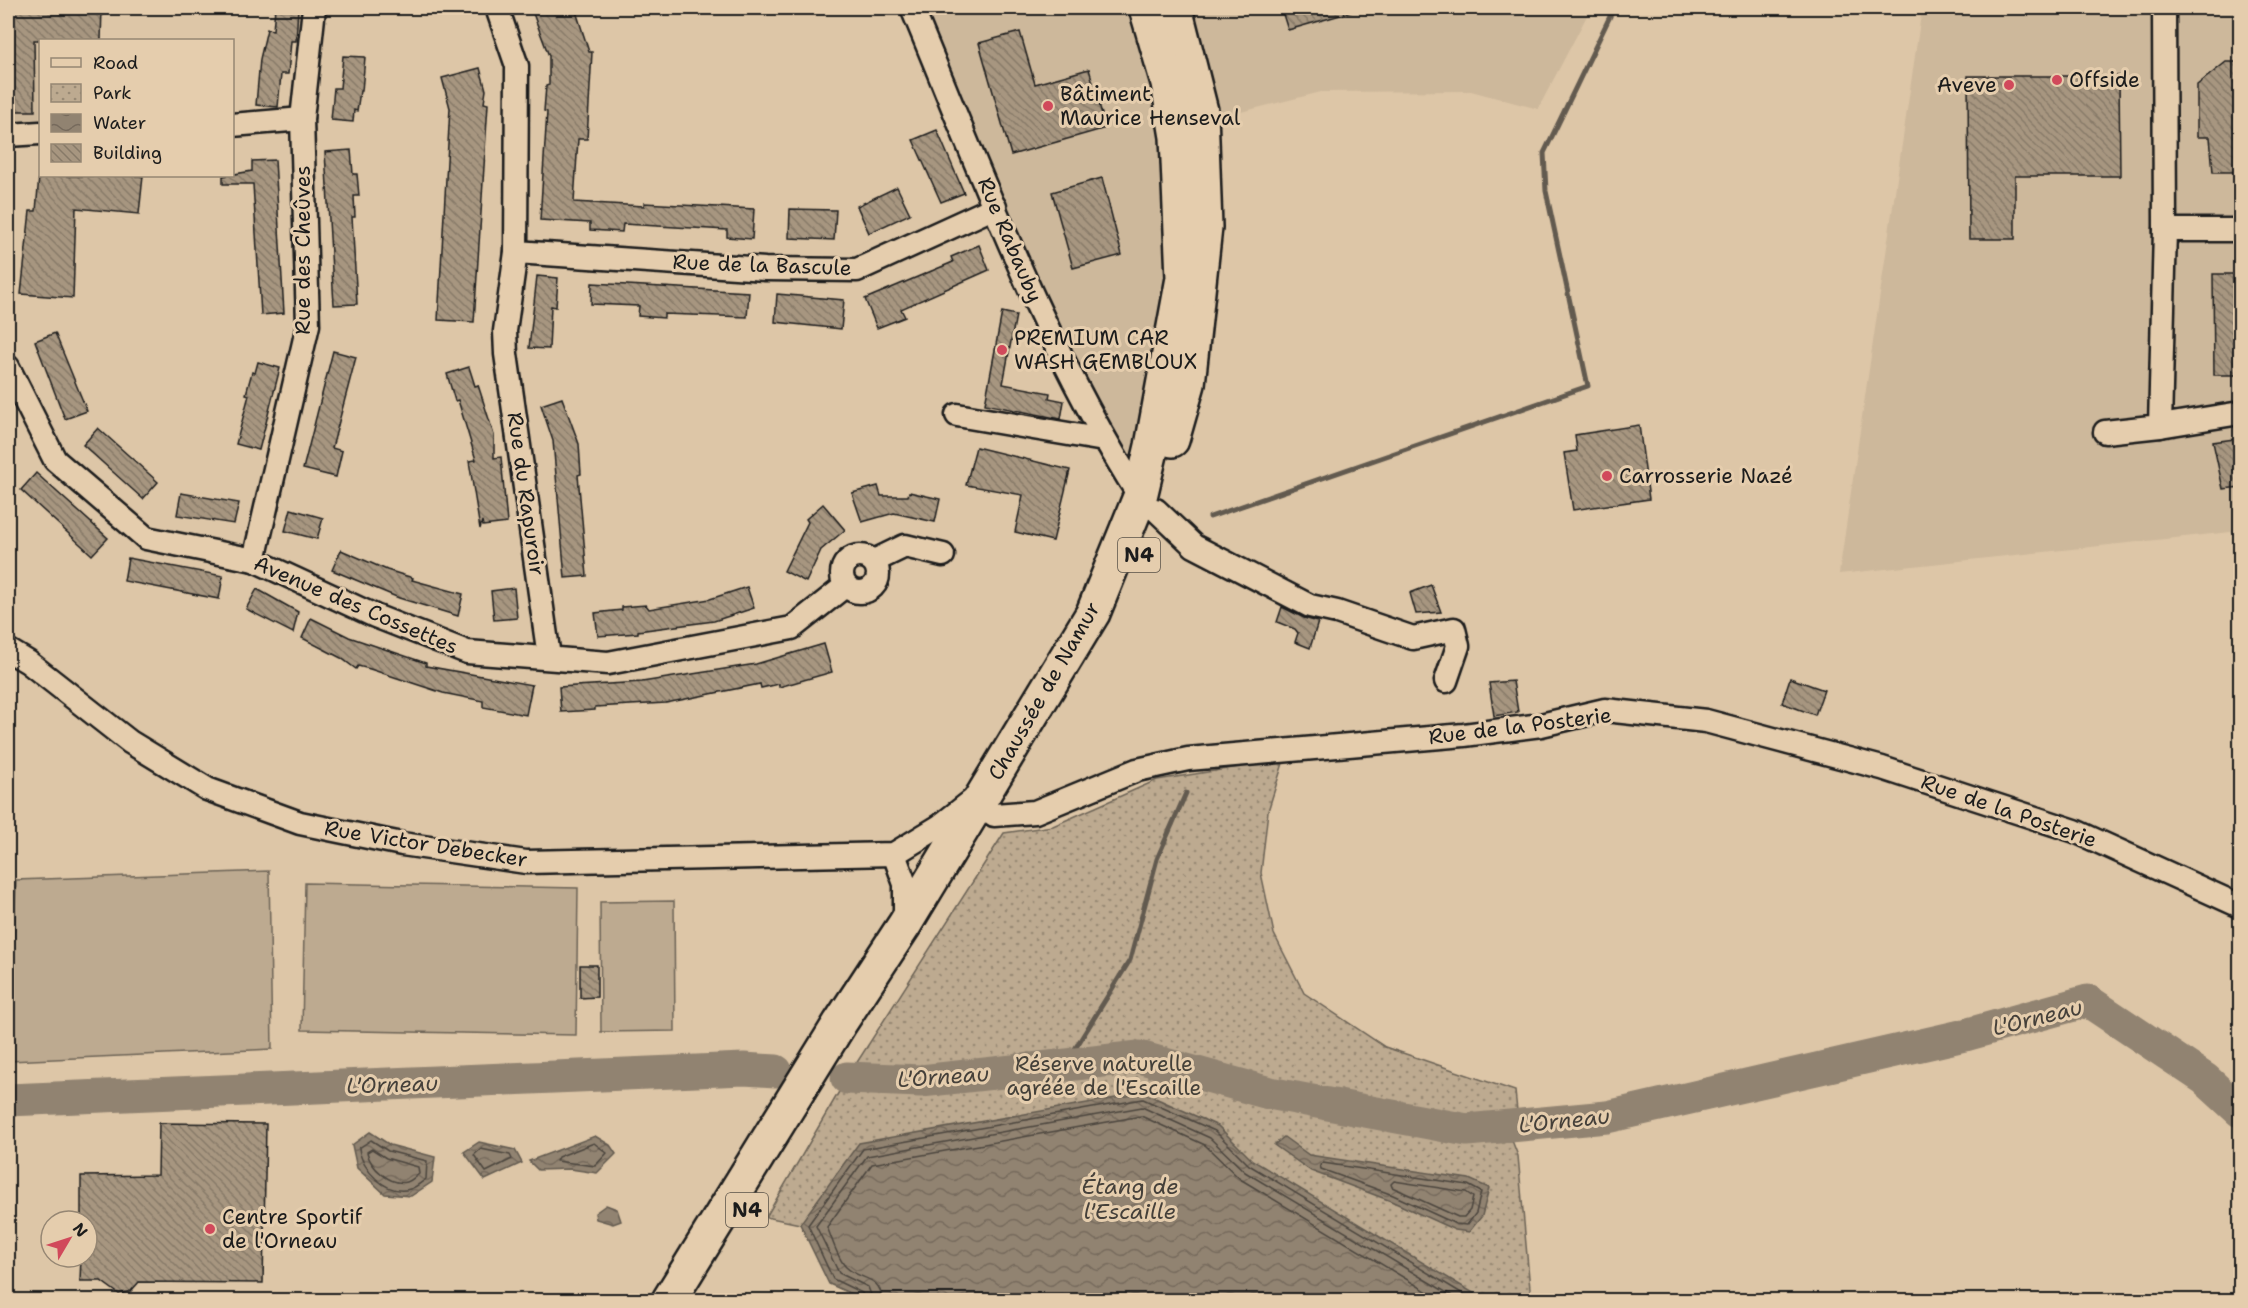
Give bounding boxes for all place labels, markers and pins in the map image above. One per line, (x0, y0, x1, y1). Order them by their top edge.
place label: Offside (2069, 66, 2140, 94)
place label: Aveve (1937, 71, 1997, 99)
marker: Offside (2050, 73, 2064, 87)
marker: Aveve (2002, 78, 2016, 92)
place label: Bâtiment Maurice Henseval (1060, 80, 1241, 132)
marker: Bâtiment Maurice Henseval (1041, 99, 1055, 113)
place label: PREMIUM CAR WASH GEMBLOUX (1014, 324, 1197, 376)
marker: PREMIUM CAR WASH GEMBLOUX (995, 343, 1009, 357)
place label: Carrosserie Nazé (1619, 462, 1793, 490)
marker: Carrosserie Nazé (1600, 469, 1614, 483)
place label: Centre Sportif de l'Orneau (222, 1203, 363, 1255)
marker: Centre Sportif de l'Orneau (203, 1222, 217, 1236)

